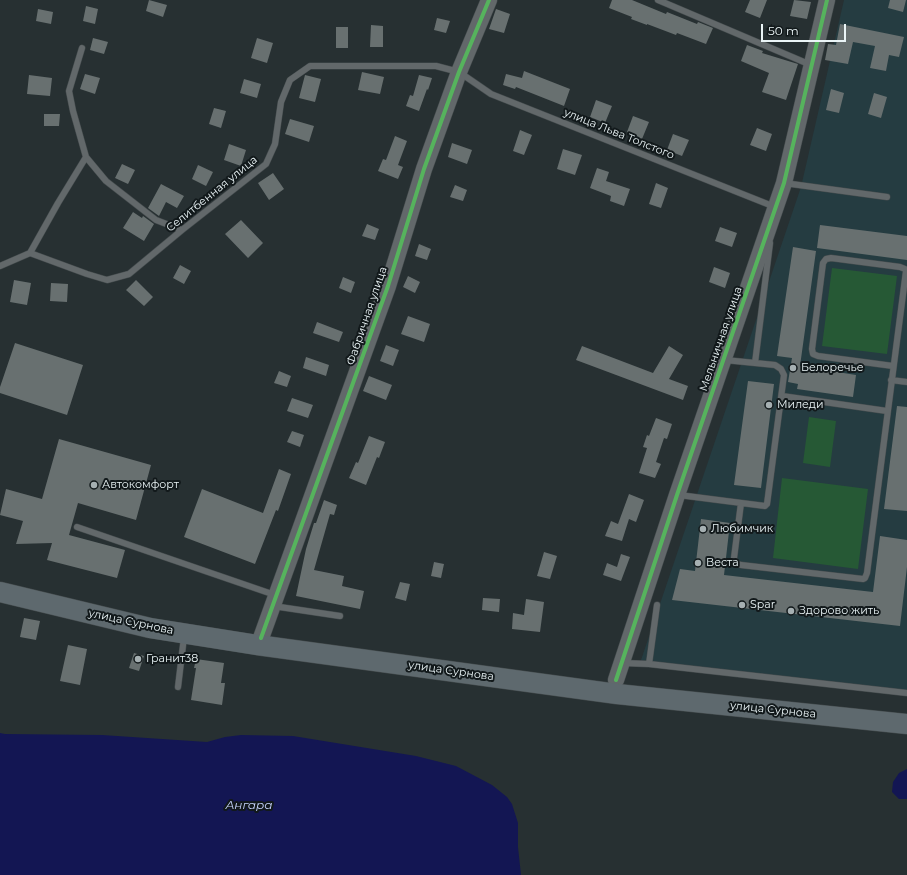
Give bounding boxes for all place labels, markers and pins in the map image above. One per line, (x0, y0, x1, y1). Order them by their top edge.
place label: Белоречье (801, 361, 864, 375)
marker: Белоречье (788, 363, 798, 373)
place label: Миледи (777, 398, 824, 412)
marker: Миледи (764, 400, 774, 410)
place label: Автокомфорт (102, 478, 179, 492)
marker: Автокомфорт (89, 480, 99, 490)
place label: Любимчик (711, 522, 773, 536)
marker: Любимчик (698, 524, 708, 534)
place label: Веста (706, 556, 739, 570)
marker: Веста (693, 558, 703, 568)
place label: Spar (750, 598, 775, 612)
marker: Spar (737, 600, 747, 610)
place label: Здорово жить (799, 604, 879, 618)
marker: Здорово жить (786, 606, 796, 616)
place label: Гранит38 (146, 652, 198, 666)
marker: Гранит38 (133, 654, 143, 664)

